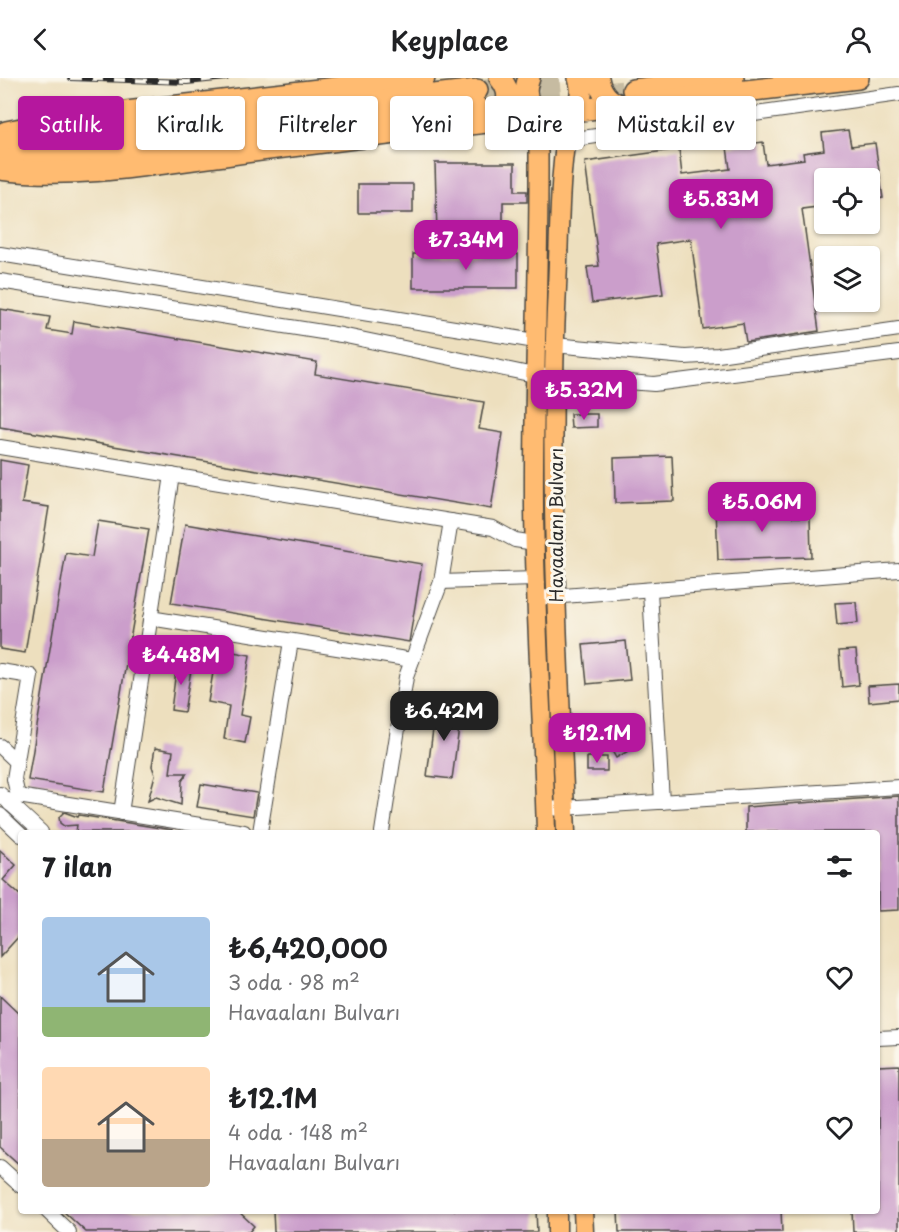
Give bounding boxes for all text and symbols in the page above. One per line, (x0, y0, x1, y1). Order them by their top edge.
text: Keyplace (390, 19, 509, 60)
icon: back (24, 23, 57, 56)
icon: person (842, 23, 875, 56)
chip: Satılık (18, 96, 124, 150)
chip: Kiralık (136, 96, 245, 150)
chip: Filtreler (257, 96, 378, 150)
chip: Yeni (390, 96, 473, 150)
chip: Daire (485, 96, 584, 150)
chip: Müstakil ev (596, 96, 756, 150)
map controls (814, 168, 880, 312)
button: locate (814, 168, 880, 234)
pin: ₺5.83M (672, 179, 770, 230)
text: ₺5.83M (683, 183, 759, 213)
pin: ₺7.34M (417, 220, 515, 271)
text: ₺7.34M (428, 224, 504, 254)
button: layers (814, 246, 880, 312)
pin: ₺5.32M (535, 370, 633, 421)
text: ₺5.32M (545, 374, 623, 404)
street label: Havaalanı Bulvarı (542, 448, 569, 602)
pin: ₺5.06M (713, 482, 811, 533)
text: ₺5.06M (722, 486, 802, 516)
pin: ₺4.48M (132, 635, 230, 686)
text: ₺4.48M (142, 639, 220, 669)
pin: ₺6.42M (395, 691, 493, 742)
text: ₺6.42M (404, 695, 484, 725)
pin: ₺12.1M (548, 713, 646, 764)
text: ₺12.1M (562, 717, 632, 747)
text: 7 ilan (42, 847, 112, 886)
icon: filters (823, 850, 856, 883)
text: ₺6,420,000 (228, 928, 388, 967)
icon: home (90, 941, 162, 1013)
icon: heart (823, 961, 856, 994)
text: 3 oda · 98 m² (228, 967, 360, 997)
text: Havaalanı Bulvarı (228, 997, 400, 1027)
text: ₺12.1M (228, 1078, 318, 1117)
icon: home (90, 1091, 162, 1163)
icon: heart (823, 1111, 856, 1144)
text: 4 oda · 148 m² (228, 1117, 368, 1147)
text: Havaalanı Bulvarı (228, 1147, 400, 1177)

